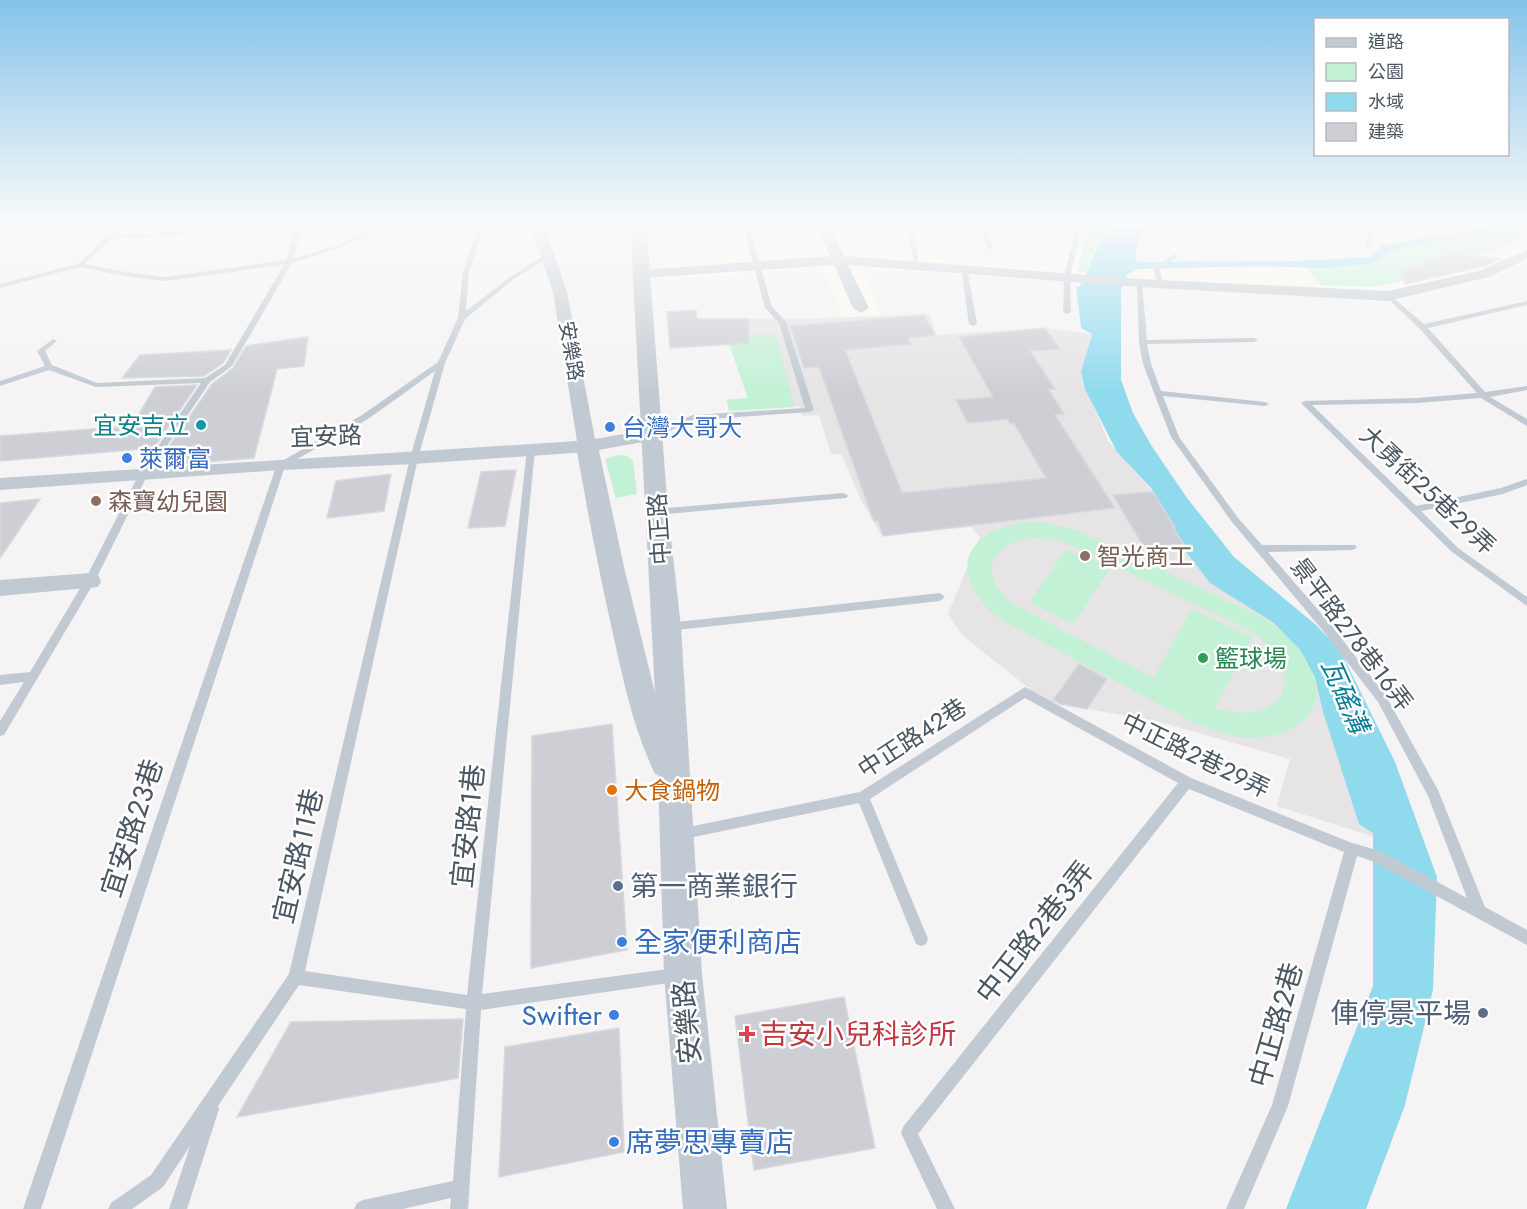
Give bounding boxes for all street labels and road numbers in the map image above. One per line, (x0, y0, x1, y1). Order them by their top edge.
street label: 安樂路 (552, 319, 590, 383)
street label: 宜安路 (289, 417, 363, 455)
street label: 大勇街25巷29弄 (1352, 418, 1504, 562)
street label: 中正路 (639, 492, 679, 566)
street label: 景平路278巷16弄 (1283, 550, 1421, 718)
street label: 中正路42巷 (851, 690, 973, 786)
street label: 中正路2巷29弄 (1116, 704, 1276, 806)
street label: 宜安路23巷 (90, 754, 174, 902)
street label: 宜安路1巷 (441, 762, 495, 890)
street label: 宜安路11巷 (263, 785, 333, 927)
street label: 中正路2巷3弄 (966, 852, 1104, 1012)
street label: 中正路2巷 (1239, 958, 1313, 1092)
street label: 安樂路 (663, 978, 711, 1066)

